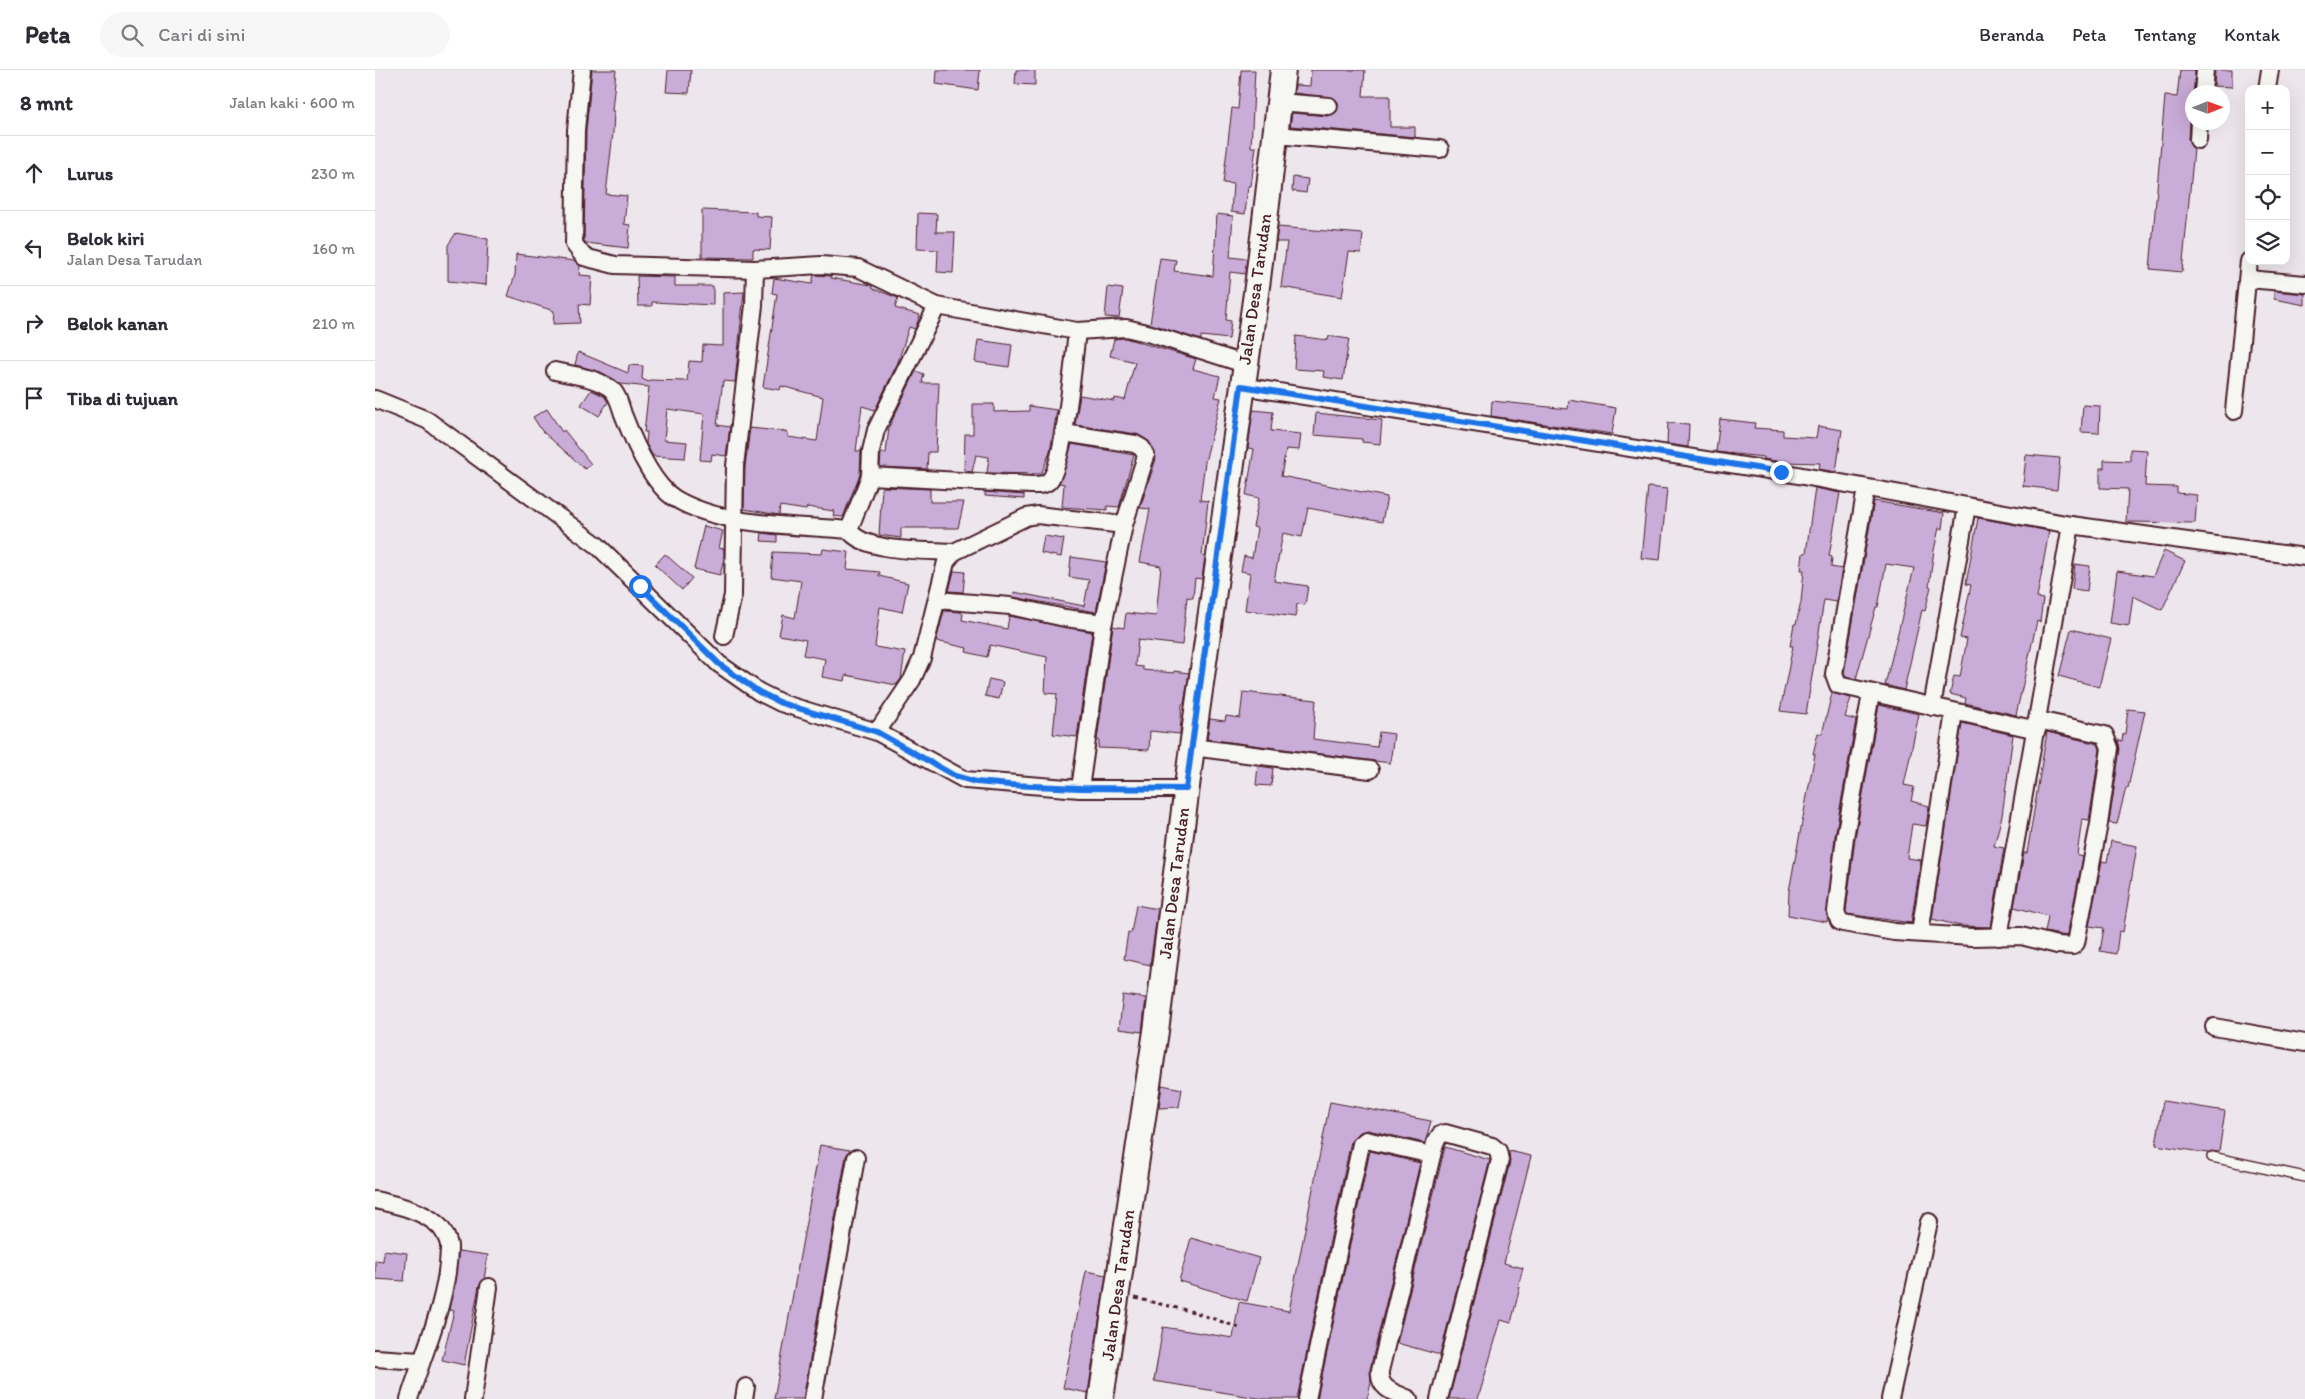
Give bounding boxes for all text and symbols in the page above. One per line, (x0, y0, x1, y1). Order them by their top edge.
search box (100, 12, 450, 57)
text: Peta (25, 20, 70, 49)
icon: search (118, 21, 146, 49)
text: Cari di sini (158, 23, 245, 46)
text: Beranda (1979, 24, 2044, 46)
text: Peta (2072, 24, 2106, 46)
text: Tentang (2134, 24, 2196, 46)
text: Kontak (2224, 24, 2280, 46)
north arrow (2185, 85, 2230, 130)
map controls (2245, 85, 2290, 265)
button: + (2245, 85, 2290, 130)
text: 8 mnt (20, 90, 73, 115)
text: Jalan kaki · 600 m (229, 93, 355, 112)
button: − (2245, 130, 2290, 175)
icon: ahead (20, 159, 48, 187)
text: Lurus (67, 162, 113, 185)
text: 230 m (311, 164, 355, 183)
button: locate (2245, 175, 2290, 220)
street label: Jalan Desa Tarudan (1234, 212, 1276, 366)
button: layers (2245, 220, 2290, 265)
text: Belok kiri (67, 227, 144, 250)
icon: left (20, 234, 48, 262)
text: 160 m (312, 239, 355, 258)
text: Jalan Desa Tarudan (67, 250, 202, 269)
icon: right (20, 309, 48, 337)
text: Belok kanan (67, 312, 168, 335)
text: 210 m (312, 314, 355, 333)
icon: arrive (20, 384, 48, 412)
text: Tiba di tujuan (67, 387, 178, 410)
route end (1770, 461, 1793, 484)
route start (629, 575, 652, 598)
street label: Jalan Desa Tarudan (1154, 806, 1194, 960)
street label: Jalan Desa Tarudan (1097, 1208, 1139, 1362)

